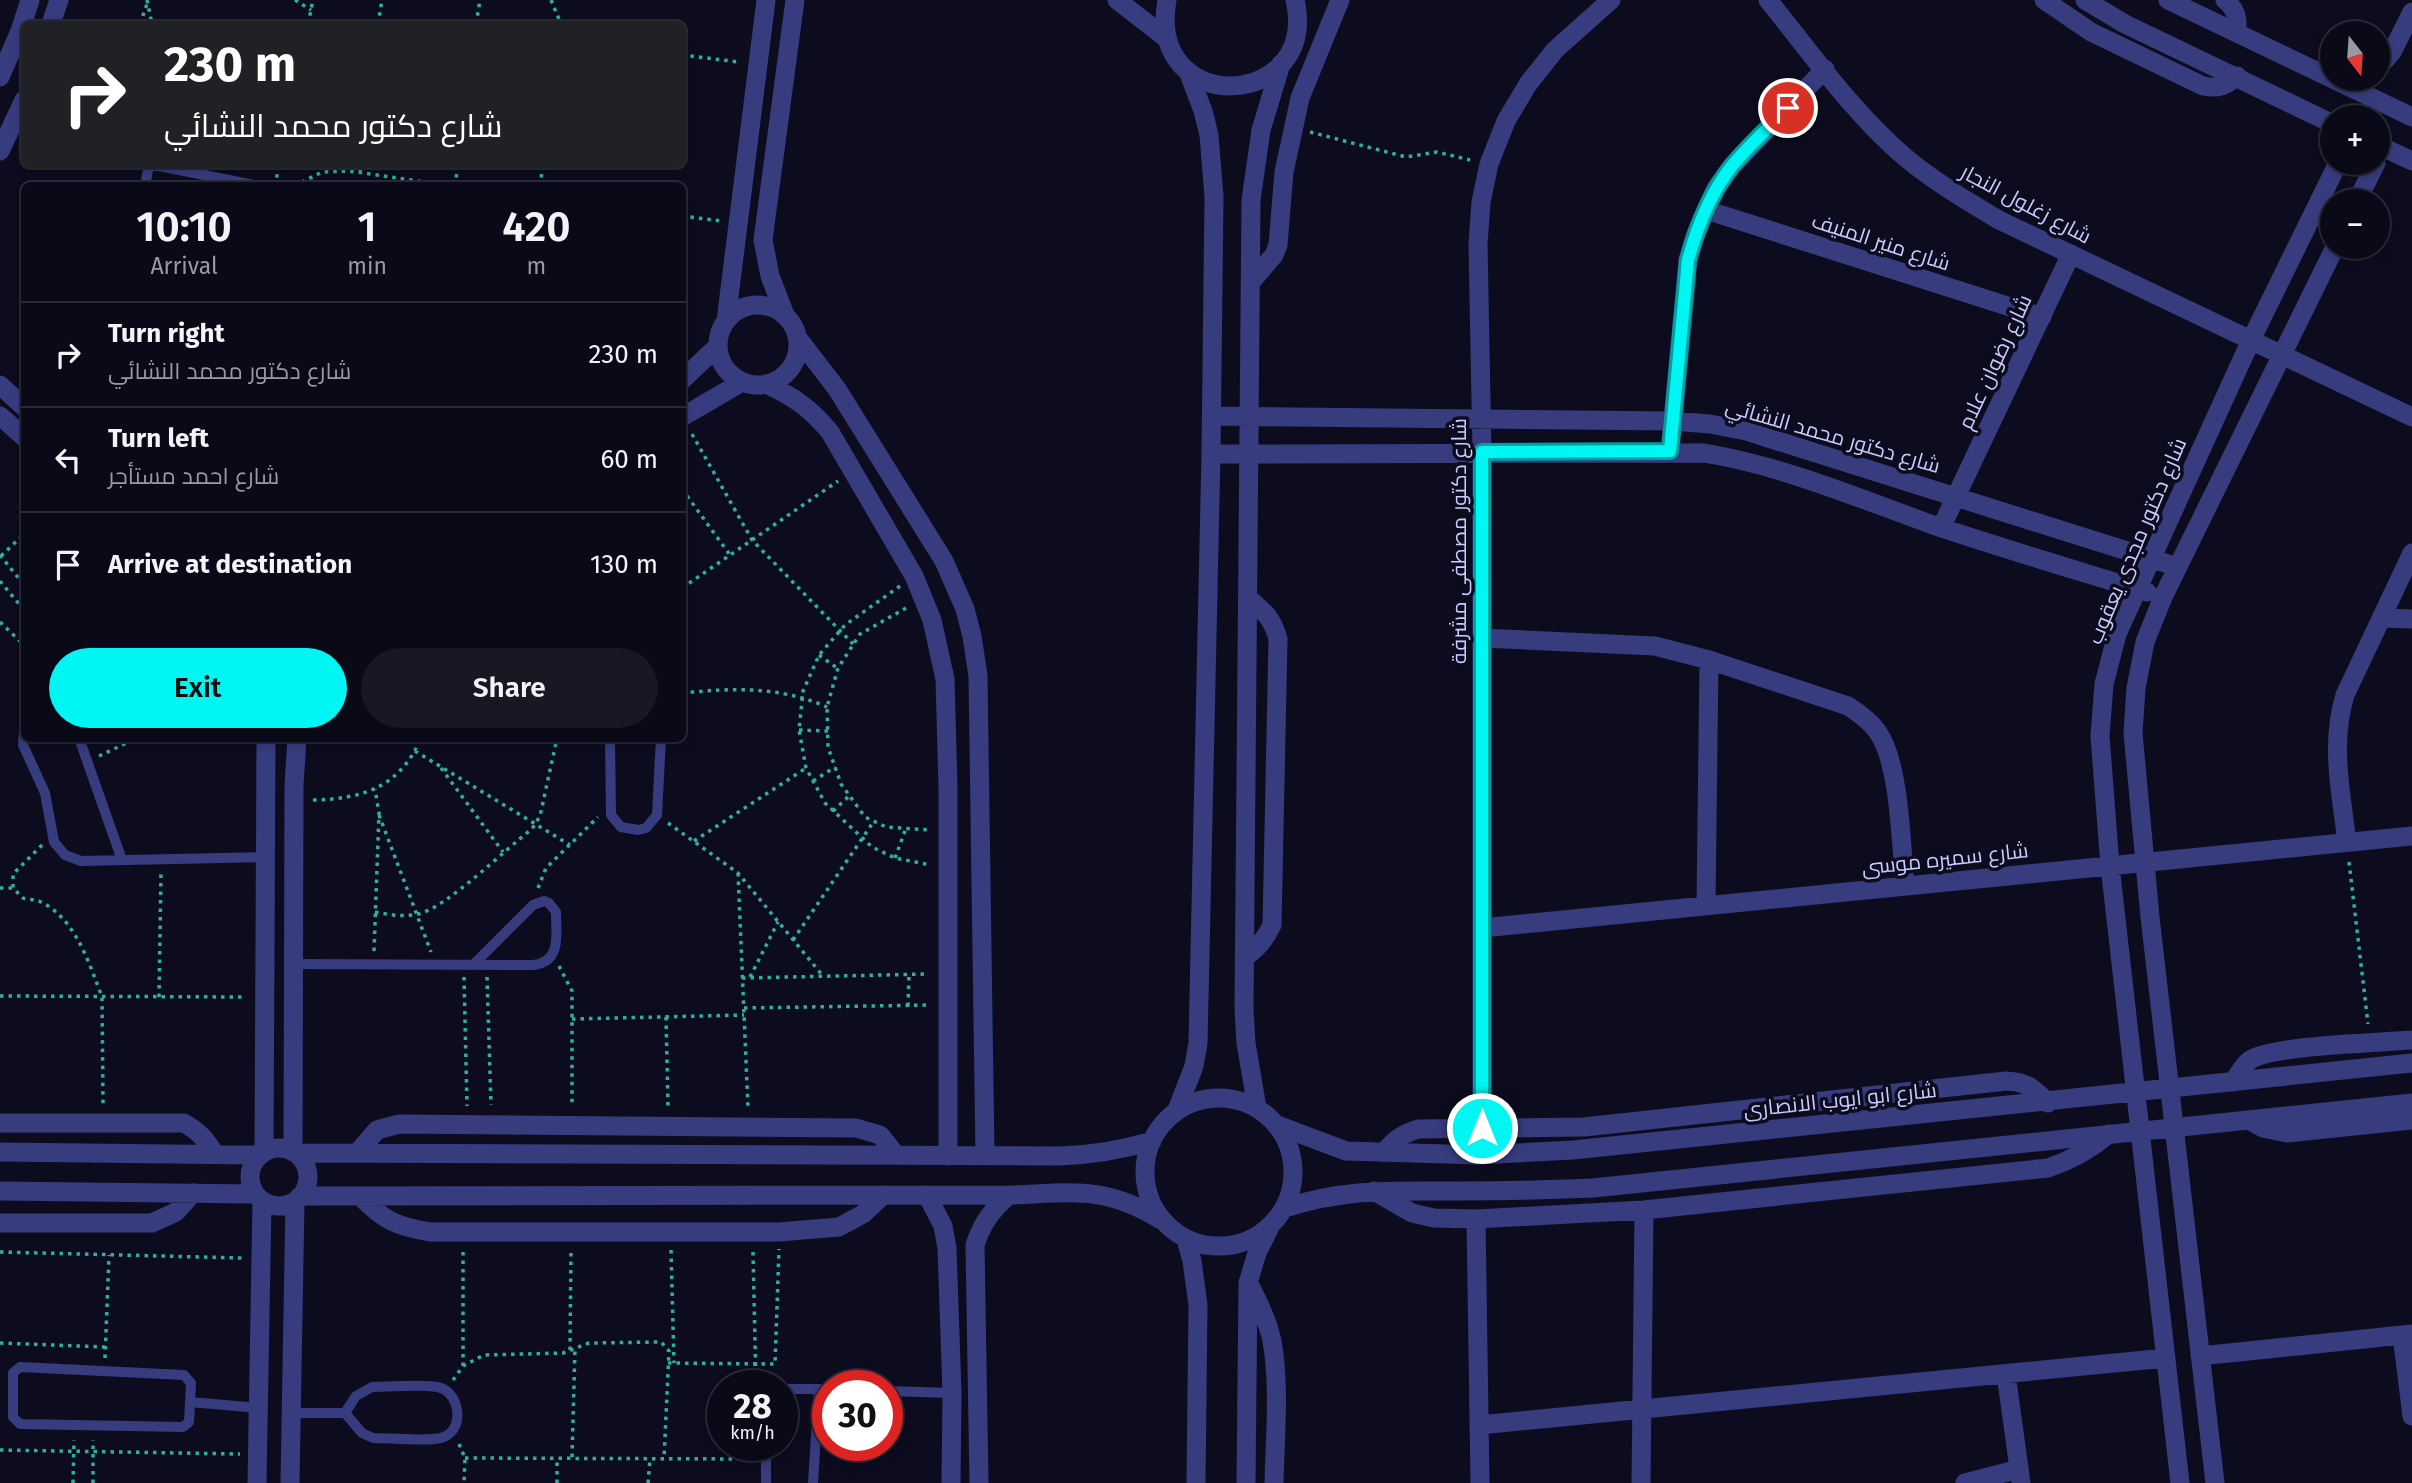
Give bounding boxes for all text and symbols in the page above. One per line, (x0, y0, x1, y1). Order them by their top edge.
north arrow (2320, 21, 2390, 91)
map controls (2320, 21, 2390, 259)
text: 230 m (164, 35, 296, 94)
icon: right (49, 49, 140, 140)
pin (1758, 78, 1818, 138)
icon: arrive (1769, 89, 1807, 127)
button: + (2320, 105, 2390, 175)
text: شارع دكتور محمد النشائي (164, 107, 502, 145)
street label: شارع زغلول النجار (1955, 158, 2096, 250)
button: − (2320, 189, 2390, 259)
text: 10:10 (136, 202, 232, 252)
text: 1 (357, 202, 377, 252)
text: 420 (502, 202, 571, 252)
street label: شارع منير المنيف (1808, 207, 1954, 278)
text: Arrival (150, 252, 218, 280)
text: min (347, 252, 387, 280)
text: m (527, 252, 546, 280)
street label: شارع رضوان علام (1952, 290, 2039, 434)
text: Turn right (108, 318, 225, 349)
icon: right (49, 336, 87, 374)
text: 230 m (589, 339, 658, 370)
text: شارع دكتور محمد النشائي (108, 357, 351, 385)
street label: شارع دكتور محمد النشائي (1722, 393, 1943, 482)
street label: شارع دكتور مصطفى مشرفة (1446, 418, 1473, 664)
text: Turn left (108, 423, 209, 454)
street label: شارع دكتور مجدى يعقوب (2082, 434, 2193, 649)
icon: left (49, 441, 87, 479)
text: 60 m (600, 444, 658, 475)
text: شارع احمد مستأجر (108, 462, 279, 490)
icon: arrive (49, 546, 87, 584)
text: Arrive at destination (108, 549, 352, 580)
text: 130 m (590, 549, 658, 580)
button: Exit (49, 648, 347, 728)
button: Share (361, 648, 658, 728)
street label: شارع سميره موسى (1860, 837, 2030, 882)
street label: شارع ابو ايوب الانصارى (1742, 1077, 1938, 1124)
position arrow (1445, 1091, 1519, 1165)
speed limit sign: 30 (812, 1370, 903, 1461)
text: 28 (733, 1385, 772, 1427)
text: km/h (730, 1422, 775, 1444)

